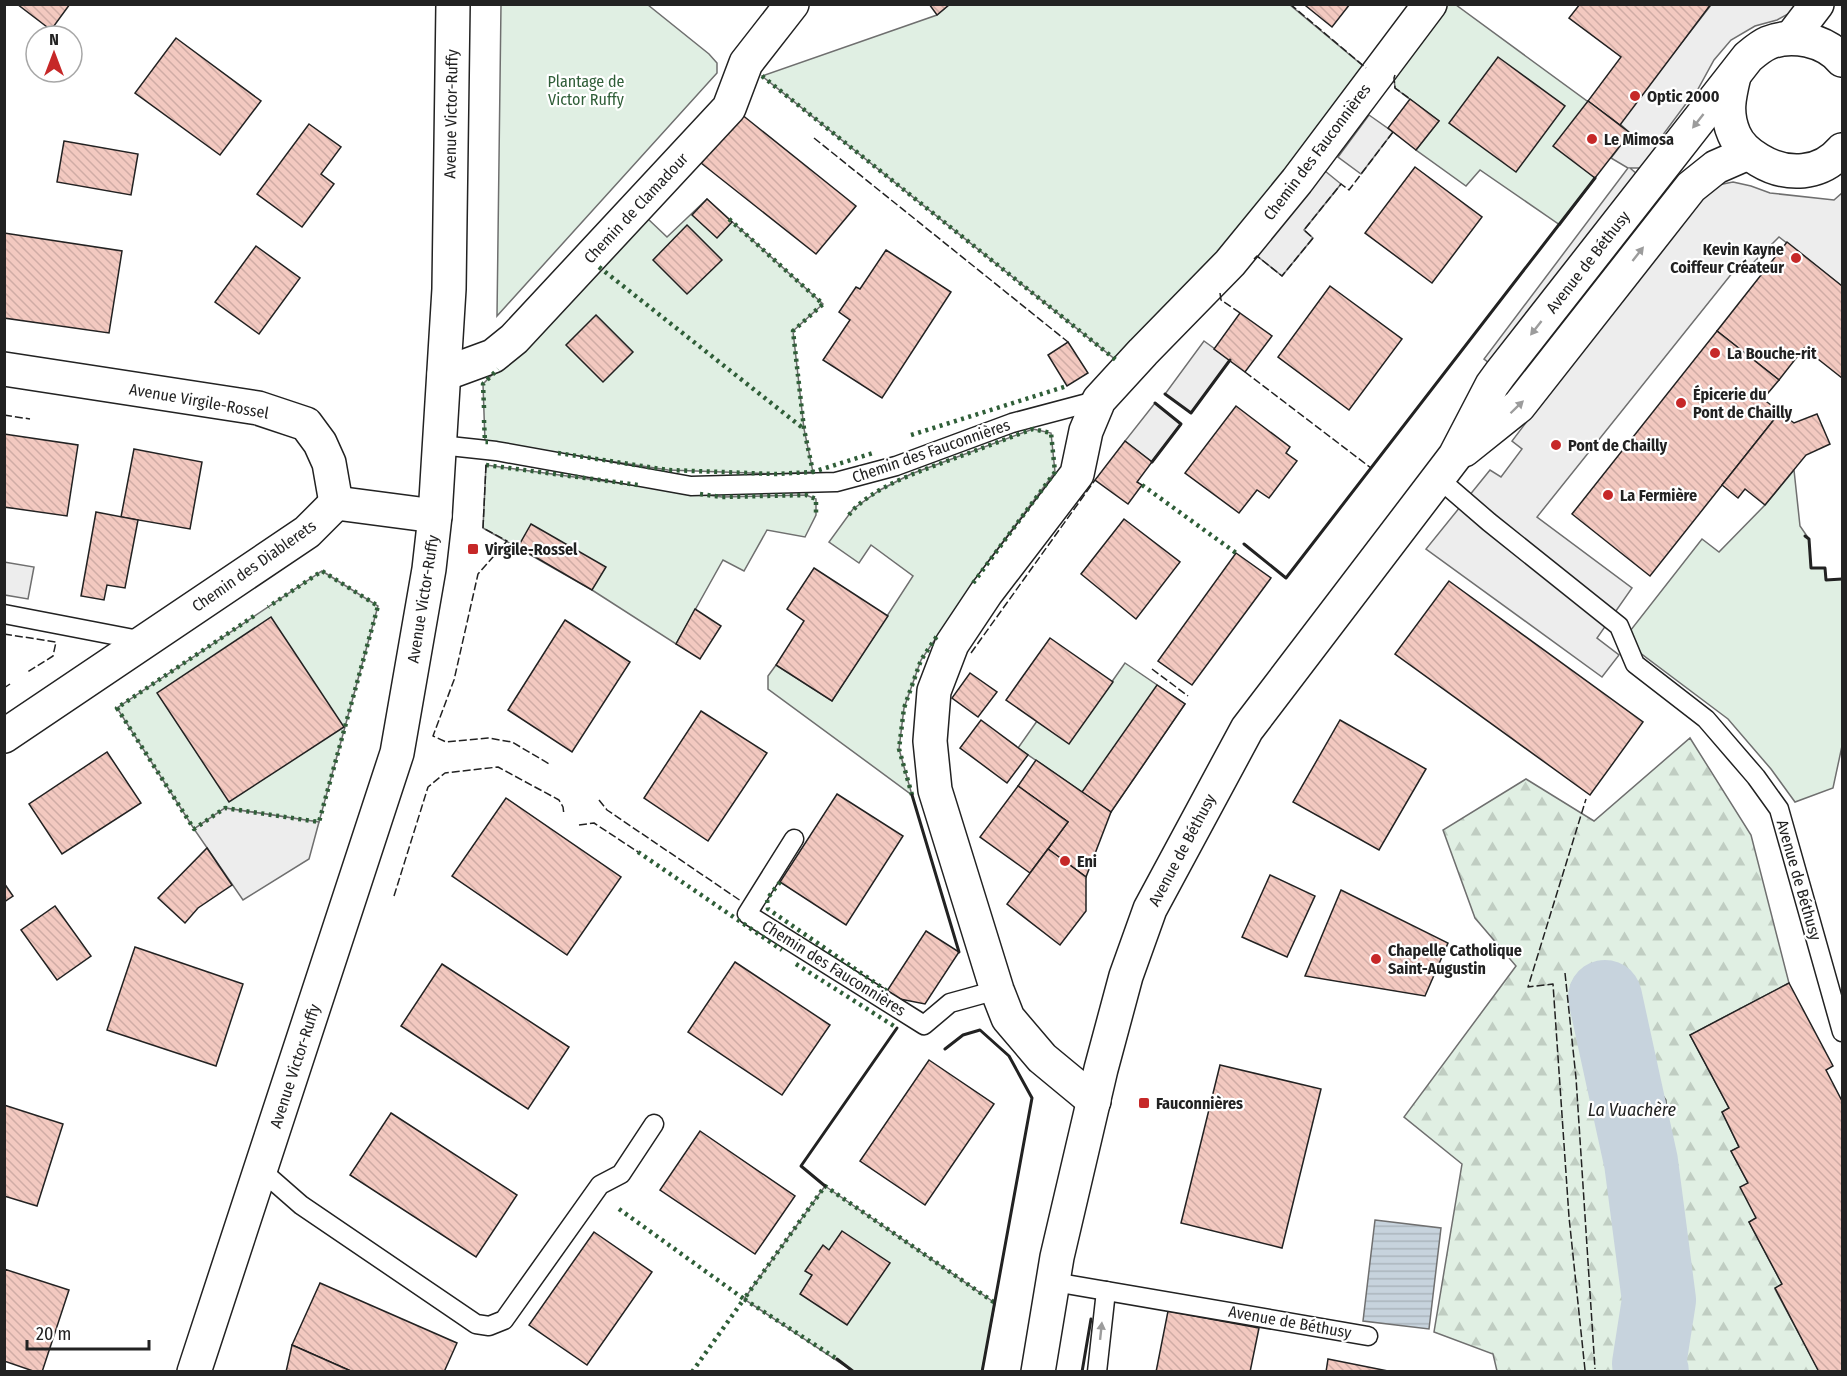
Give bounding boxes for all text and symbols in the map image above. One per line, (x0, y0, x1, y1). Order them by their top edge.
north arrow (24, 24, 84, 84)
text: N (49, 30, 59, 49)
street label: Avenue Victor-Ruffy (440, 48, 462, 179)
park label: Plantage de Victor Ruffy (548, 72, 625, 109)
street label: Chemin des Fauconnières (1260, 80, 1375, 224)
place label: Optic 2000 (1647, 87, 1720, 106)
marker: Optic 2000 (1628, 89, 1642, 103)
one-way arrow (1691, 113, 1704, 129)
place label: Le Mimosa (1604, 130, 1674, 149)
marker: Le Mimosa (1585, 132, 1599, 146)
street label: Chemin de Clamadour (580, 149, 692, 267)
street label: Avenue de Béthusy (1542, 206, 1634, 317)
place label: Kevin Kayne Coiffeur Créateur (1670, 240, 1784, 277)
one-way arrow (1632, 246, 1645, 262)
marker: Kevin Kayne Coiffeur Créateur (1789, 251, 1803, 265)
one-way arrow (1531, 321, 1543, 336)
place label: La Bouche-rit (1727, 344, 1817, 363)
marker: La Bouche-rit (1708, 346, 1722, 360)
street label: Avenue Virgile-Rossel (128, 379, 270, 423)
place label: Épicerie du Pont de Chailly (1693, 384, 1793, 422)
marker: Épicerie du Pont de Chailly (1674, 396, 1688, 410)
one-way arrow (1510, 400, 1524, 414)
street label: Chemin des Fauconnières (850, 415, 1013, 487)
place label: Pont de Chailly (1568, 436, 1668, 455)
marker: Pont de Chailly (1549, 438, 1563, 452)
place label: La Fermière (1620, 486, 1697, 505)
marker: La Fermière (1601, 488, 1615, 502)
street label: Chemin des Diablerets (188, 516, 320, 616)
street label: Avenue Victor-Ruffy (404, 533, 443, 664)
place label: Virgile-Rossel (484, 540, 578, 559)
marker: Virgile-Rossel (466, 542, 480, 556)
street label: Avenue de Béthusy (1144, 790, 1220, 909)
street label: Avenue de Béthusy (1773, 818, 1826, 943)
place label: Eni (1077, 852, 1097, 871)
marker: Eni (1058, 854, 1072, 868)
street label: Chemin des Fauconnières (759, 916, 909, 1020)
place label: Chapelle Catholique Saint-Augustin (1388, 941, 1522, 978)
marker: Chapelle Catholique Saint-Augustin (1369, 952, 1383, 966)
street label: Avenue Victor-Ruffy (266, 1001, 324, 1130)
place label: Fauconnières (1156, 1094, 1243, 1113)
marker: Fauconnières (1137, 1096, 1151, 1110)
water label: La Vuachère (1588, 1099, 1677, 1121)
street label: Avenue de Béthusy (1227, 1302, 1354, 1342)
scale bar (27, 1313, 148, 1351)
one-way arrow (1096, 1322, 1106, 1341)
text: 20 m (36, 1323, 71, 1345)

